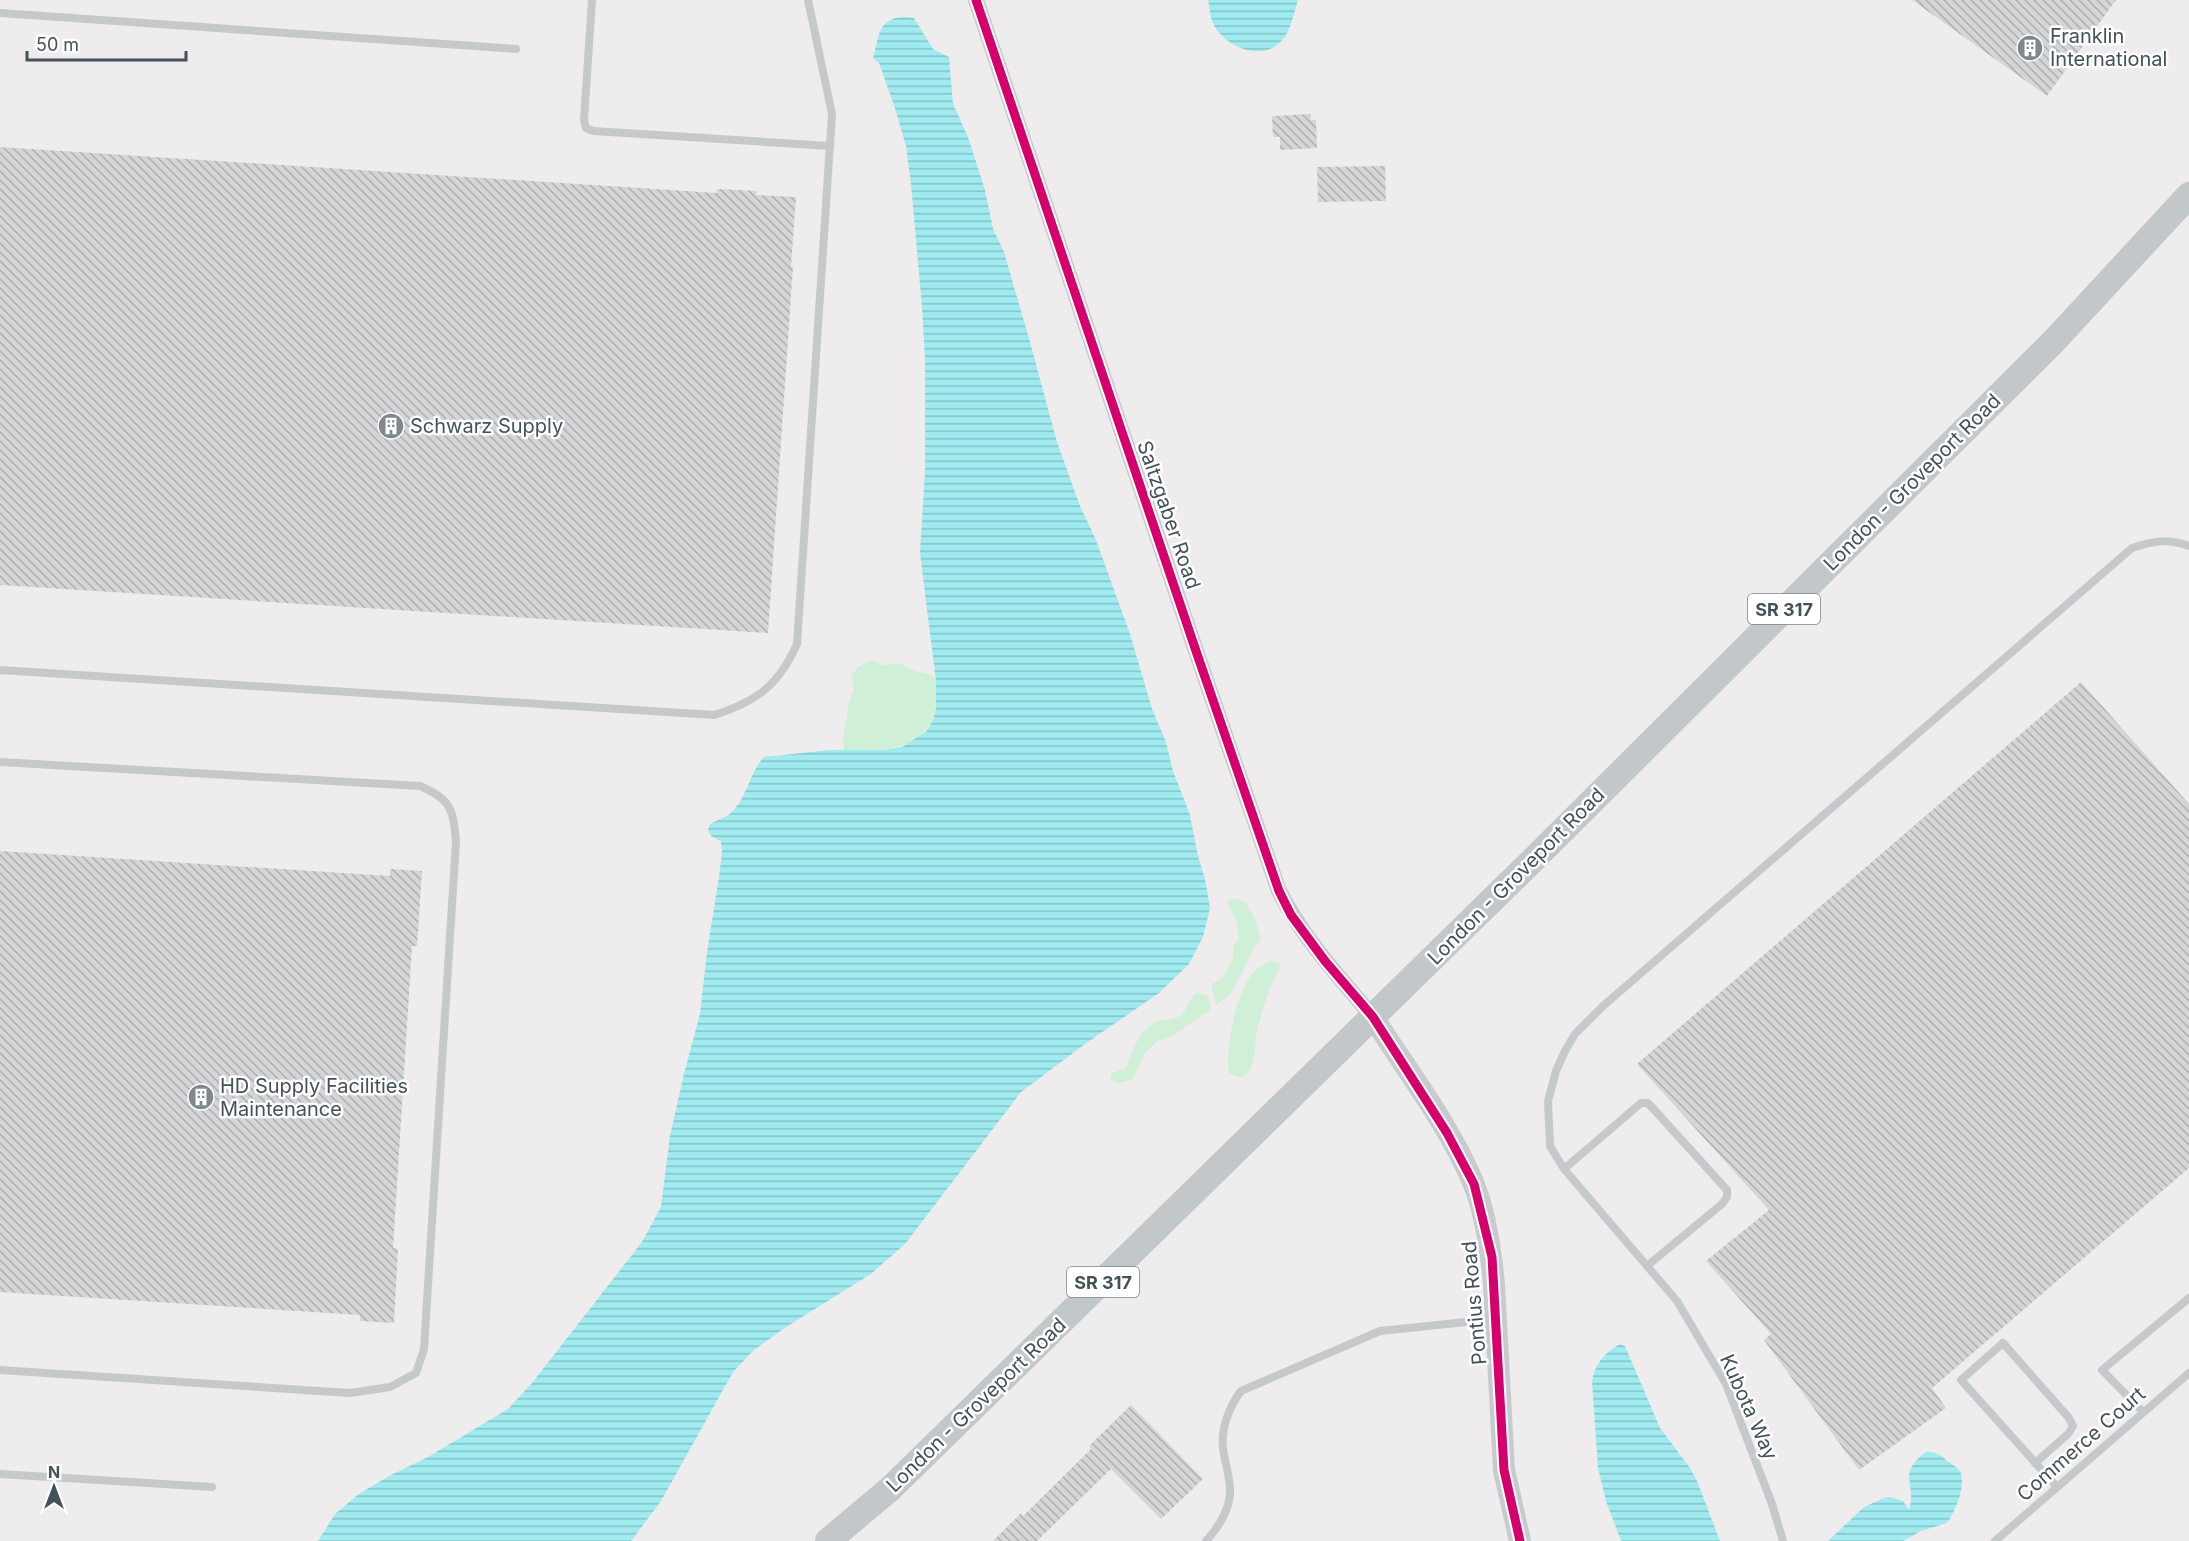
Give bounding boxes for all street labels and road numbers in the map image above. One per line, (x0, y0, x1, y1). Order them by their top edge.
street label: London - Groveport Road (1819, 389, 2005, 575)
street label: Saltzgaber Road (1132, 438, 1206, 592)
road number: SR 317 (1748, 594, 1820, 624)
street label: London - Groveport Road (1423, 783, 1609, 969)
street label: Pontius Road (1457, 1240, 1491, 1366)
road number: SR 317 (1067, 1267, 1139, 1297)
street label: London - Groveport Road (881, 1313, 1071, 1497)
street label: Kubota Way (1715, 1350, 1783, 1464)
street label: Commerce Court (2012, 1381, 2150, 1506)

